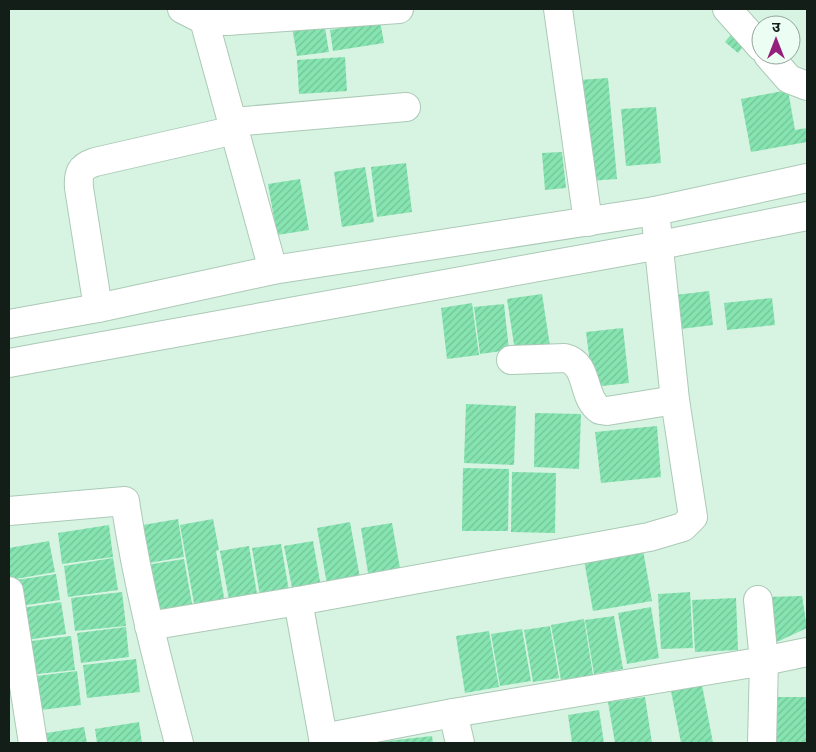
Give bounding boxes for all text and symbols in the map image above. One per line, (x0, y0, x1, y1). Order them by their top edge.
north arrow (751, 15, 801, 65)
text: उ (772, 18, 781, 36)

